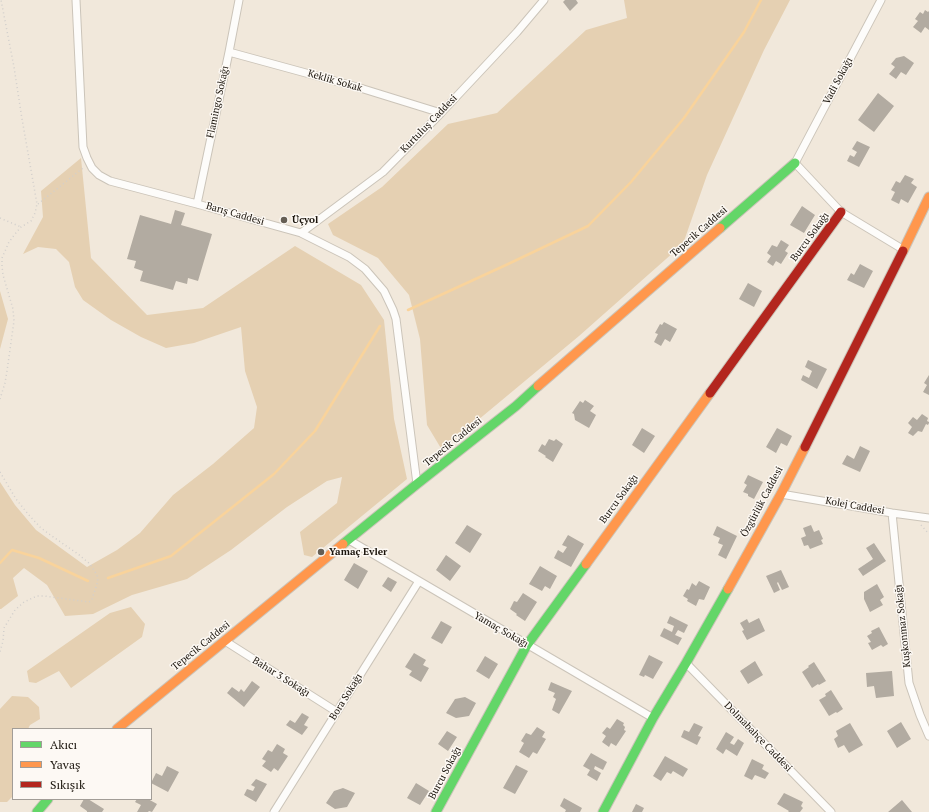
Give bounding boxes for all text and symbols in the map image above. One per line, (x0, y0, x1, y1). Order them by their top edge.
street label: Vadi Sokağı (821, 55, 855, 107)
street label: Flamingo Sokağı (204, 65, 232, 139)
street label: Keklik Sokak (306, 68, 364, 94)
street label: Kurtuluş Caddesi (398, 92, 460, 156)
street label: Barış Caddesi (205, 200, 265, 228)
street label: Tepecik Caddesi (668, 204, 730, 260)
street label: Burcu Sokağı (788, 210, 832, 264)
place label: Üçyol (292, 214, 318, 226)
marker: Üçyol (279, 215, 289, 225)
street label: Tepecik Caddesi (421, 415, 485, 469)
street label: Özgürlük Caddesi (738, 465, 786, 539)
street label: Burcu Sokağı (597, 472, 641, 526)
street label: Kolej Caddesi (825, 495, 885, 517)
place label: Yamaç Evler (329, 546, 387, 558)
marker: Yamaç Evler (316, 547, 326, 557)
street label: Kuşkonmaz Sokağı (893, 584, 913, 668)
street label: Yamaç Sokağı (472, 610, 530, 650)
street label: Tepecik Caddesi (169, 619, 233, 673)
street label: Bahar 3 Sokağı (250, 655, 312, 699)
street label: Bora Sokağı (327, 672, 365, 722)
street label: Dolmabahçe Caddesi (722, 700, 794, 774)
legend (12, 728, 152, 800)
text: Akıcı (50, 737, 77, 752)
street label: Burcu Sokağı (426, 745, 464, 801)
text: Yavaş (50, 757, 80, 772)
text: Sıkışık (50, 777, 85, 792)

